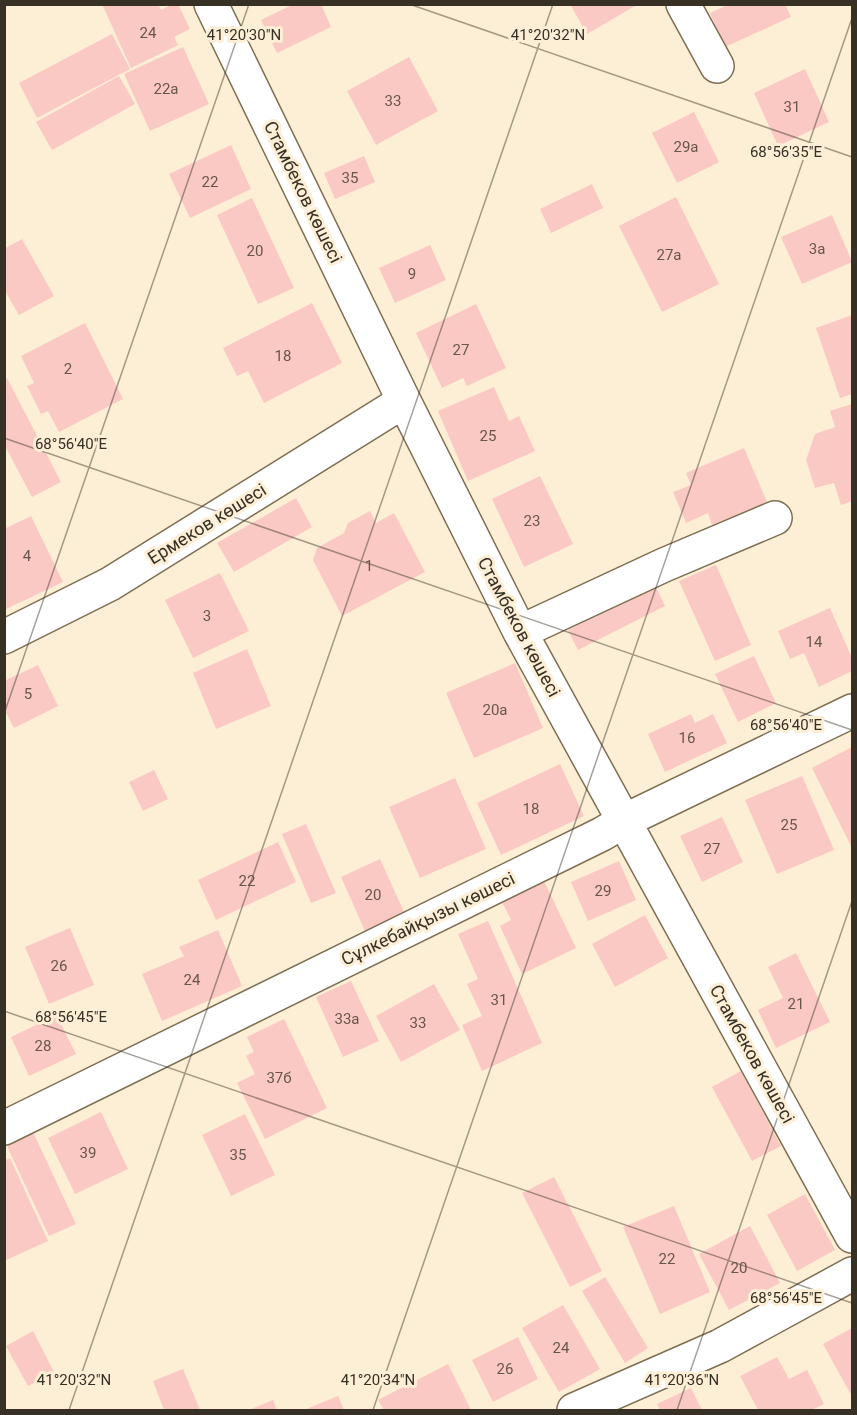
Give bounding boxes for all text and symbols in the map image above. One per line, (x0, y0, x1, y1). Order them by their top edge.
house number: 24 (140, 24, 157, 42)
text: 41°20'30"N (207, 26, 281, 44)
text: 41°20'32"N (511, 26, 585, 44)
house number: 22а (153, 80, 179, 98)
house number: 33 (385, 92, 401, 110)
house number: 31 (784, 98, 800, 116)
street label: Стамбеков көшесі (260, 117, 347, 266)
house number: 29а (673, 138, 699, 156)
text: 68°56'35"E (750, 143, 823, 161)
house number: 35 (342, 169, 358, 187)
house number: 22 (202, 173, 218, 191)
house number: 3а (809, 240, 825, 258)
house number: 20 (247, 242, 263, 260)
house number: 27а (656, 246, 682, 264)
house number: 9 (408, 265, 416, 283)
house number: 27 (453, 341, 469, 359)
house number: 18 (275, 347, 291, 365)
house number: 2 (64, 360, 72, 378)
house number: 25 (480, 427, 496, 445)
text: 68°56'40"E (35, 435, 108, 453)
street label: Ермеков көшесі (144, 479, 270, 568)
house number: 23 (524, 512, 540, 530)
house number: 4 (23, 547, 32, 565)
street label: Стамбеков көшесі (474, 553, 565, 700)
house number: 1 (365, 557, 373, 575)
house number: 3 (203, 607, 211, 625)
house number: 14 (806, 633, 823, 651)
house number: 5 (24, 685, 32, 703)
house number: 20а (482, 701, 508, 719)
text: 68°56'40"E (750, 716, 823, 734)
house number: 16 (679, 729, 695, 747)
house number: 18 (523, 800, 539, 818)
house number: 25 (781, 816, 797, 834)
house number: 27 (704, 840, 720, 858)
street label: Сұлкебайқызы көшесі (338, 867, 518, 970)
house number: 22 (239, 872, 255, 890)
house number: 29 (595, 882, 611, 900)
house number: 20 (365, 886, 381, 904)
house number: 26 (51, 957, 67, 975)
house number: 24 (184, 971, 201, 989)
street label: Стамбеков көшесі (706, 981, 799, 1127)
house number: 31 (491, 991, 507, 1009)
house number: 21 (788, 995, 804, 1013)
text: 68°56'45"E (35, 1008, 108, 1026)
house number: 33а (334, 1010, 360, 1028)
house number: 33 (410, 1014, 426, 1032)
house number: 28 (35, 1037, 51, 1055)
house number: 37б (266, 1069, 292, 1087)
house number: 39 (80, 1144, 96, 1162)
house number: 35 (230, 1146, 246, 1164)
house number: 22 (659, 1250, 675, 1268)
house number: 20 (731, 1259, 747, 1277)
text: 68°56'45"E (750, 1289, 823, 1307)
house number: 24 (553, 1339, 570, 1357)
house number: 26 (497, 1360, 513, 1378)
text: 41°20'32"N (37, 1371, 111, 1389)
text: 41°20'34"N (341, 1371, 415, 1389)
text: 41°20'36"N (645, 1371, 719, 1389)

